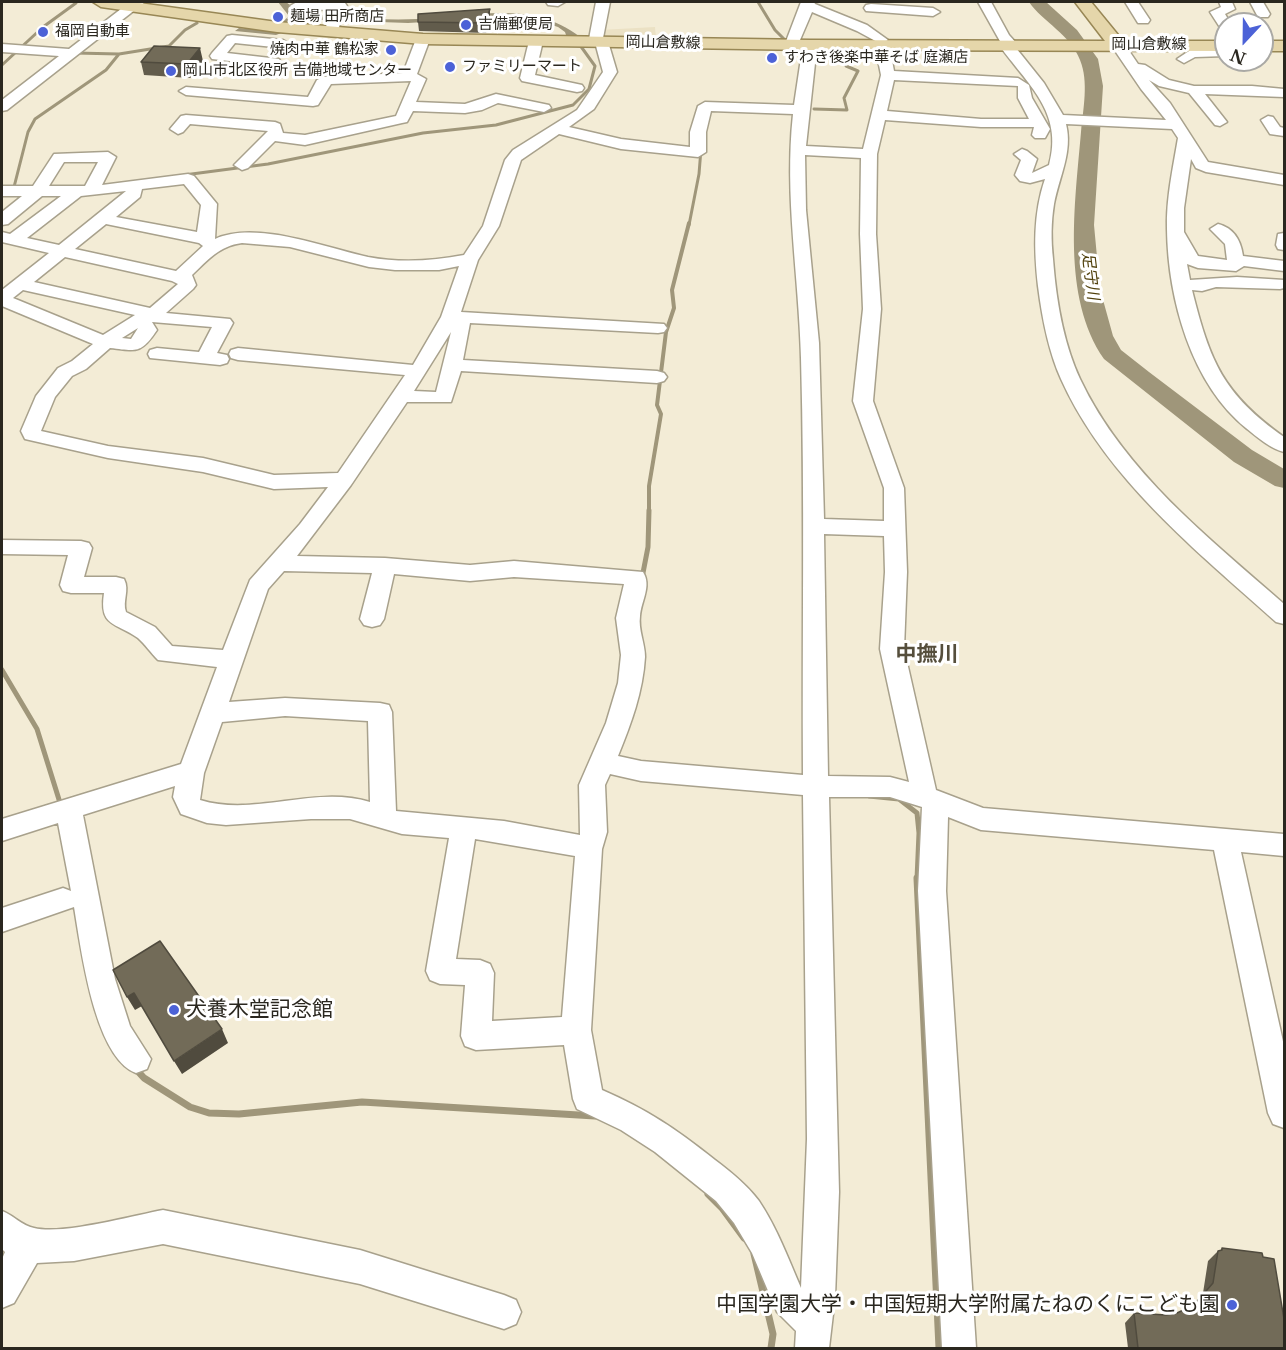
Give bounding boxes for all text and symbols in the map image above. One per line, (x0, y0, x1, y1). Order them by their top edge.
place label: 麺場 田所商店 (290, 8, 384, 26)
marker: 麺場 田所商店 (271, 10, 285, 24)
north arrow (1214, 12, 1274, 72)
place label: 吉備郵便局 (478, 16, 553, 34)
marker: 吉備郵便局 (459, 18, 473, 32)
place label: 福岡自動車 (55, 23, 130, 41)
marker: 福岡自動車 (36, 25, 50, 39)
street label: 岡山倉敷線 (625, 33, 701, 53)
street label: 岡山倉敷線 (1112, 36, 1186, 54)
place label: 焼肉中華 鶴松家 (270, 41, 379, 59)
marker: 焼肉中華 鶴松家 (384, 43, 398, 57)
text: N (1227, 45, 1249, 69)
place label: すわき後楽中華そば 庭瀬店 (784, 49, 968, 67)
marker: すわき後楽中華そば 庭瀬店 (765, 51, 779, 65)
place label: ファミリーマート (462, 58, 582, 76)
marker: ファミリーマート (443, 60, 457, 74)
place label: 岡山市北区役所 吉備地域センター (183, 62, 412, 80)
marker: 岡山市北区役所 吉備地域センター (164, 64, 178, 78)
water label: 足守川 (1078, 251, 1102, 301)
district label: 中撫川 (896, 642, 958, 668)
place label: 犬養木堂記念館 (186, 997, 333, 1023)
marker: 犬養木堂記念館 (167, 1003, 181, 1017)
place label: 中国学園大学・中国短期大学附属たねのくにこども園 (716, 1292, 1220, 1318)
marker: 中国学園大学・中国短期大学附属たねのくにこども園 (1225, 1298, 1239, 1312)

